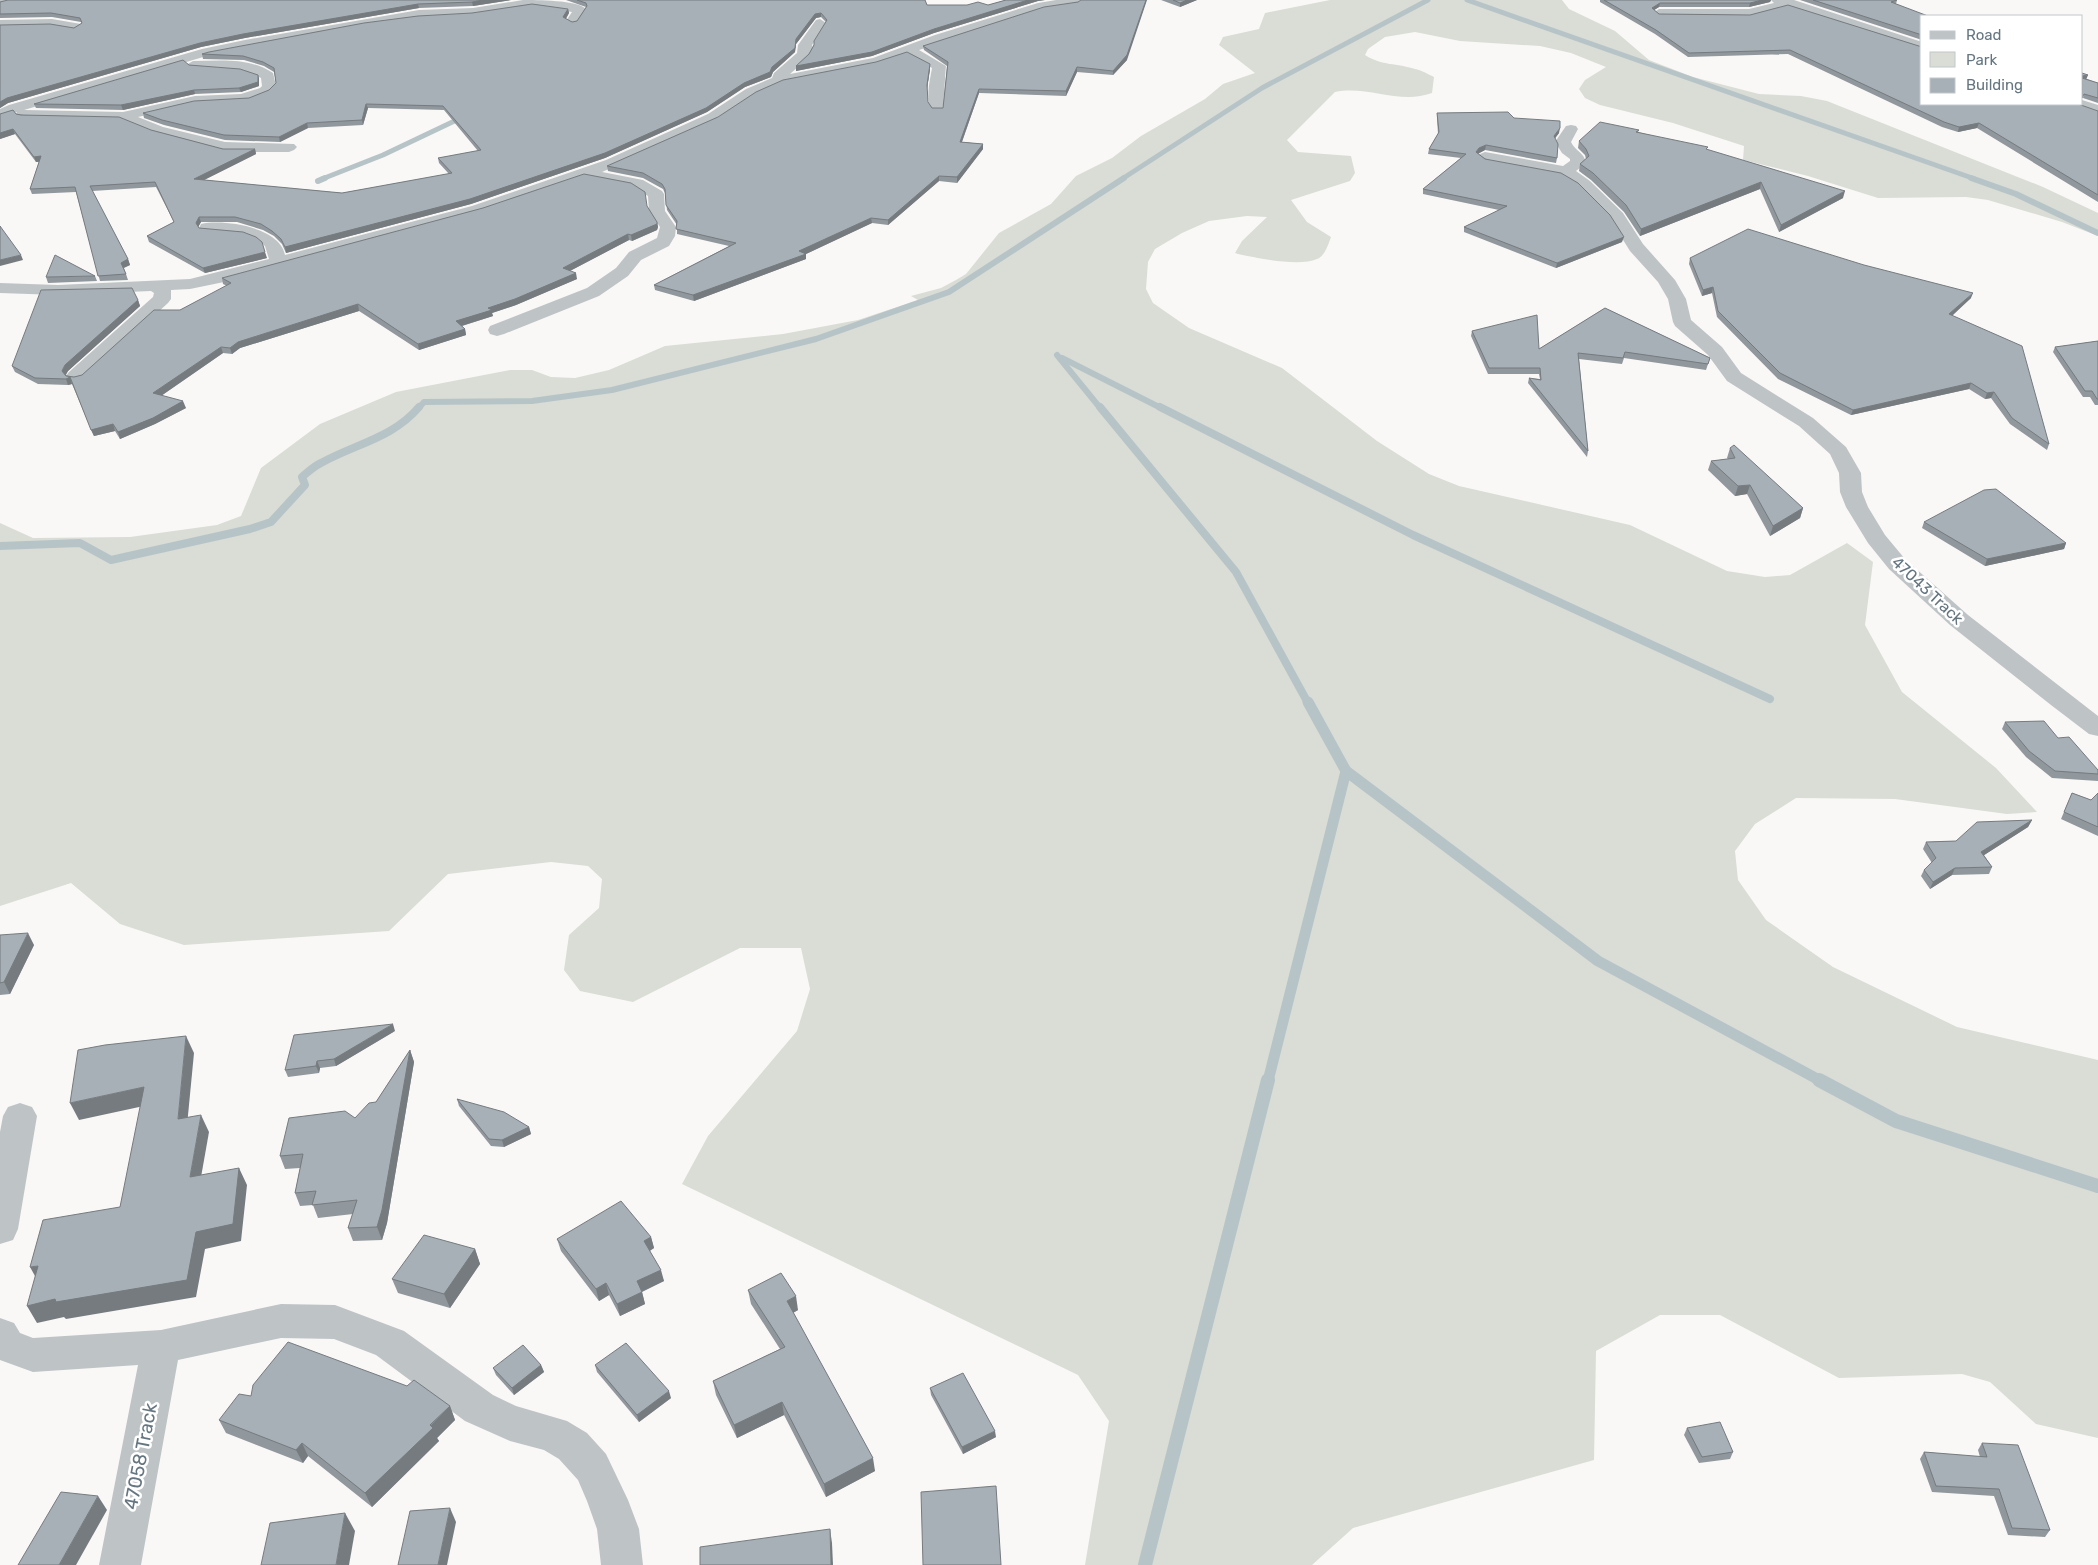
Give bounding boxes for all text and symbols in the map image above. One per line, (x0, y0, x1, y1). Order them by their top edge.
legend (1920, 15, 2083, 105)
text: Road (1966, 26, 2002, 44)
text: Park (1966, 51, 1997, 69)
text: Building (1966, 76, 2023, 94)
street label: 47043 Track (1888, 552, 1968, 629)
street label: 47058 Track (119, 1401, 162, 1511)

